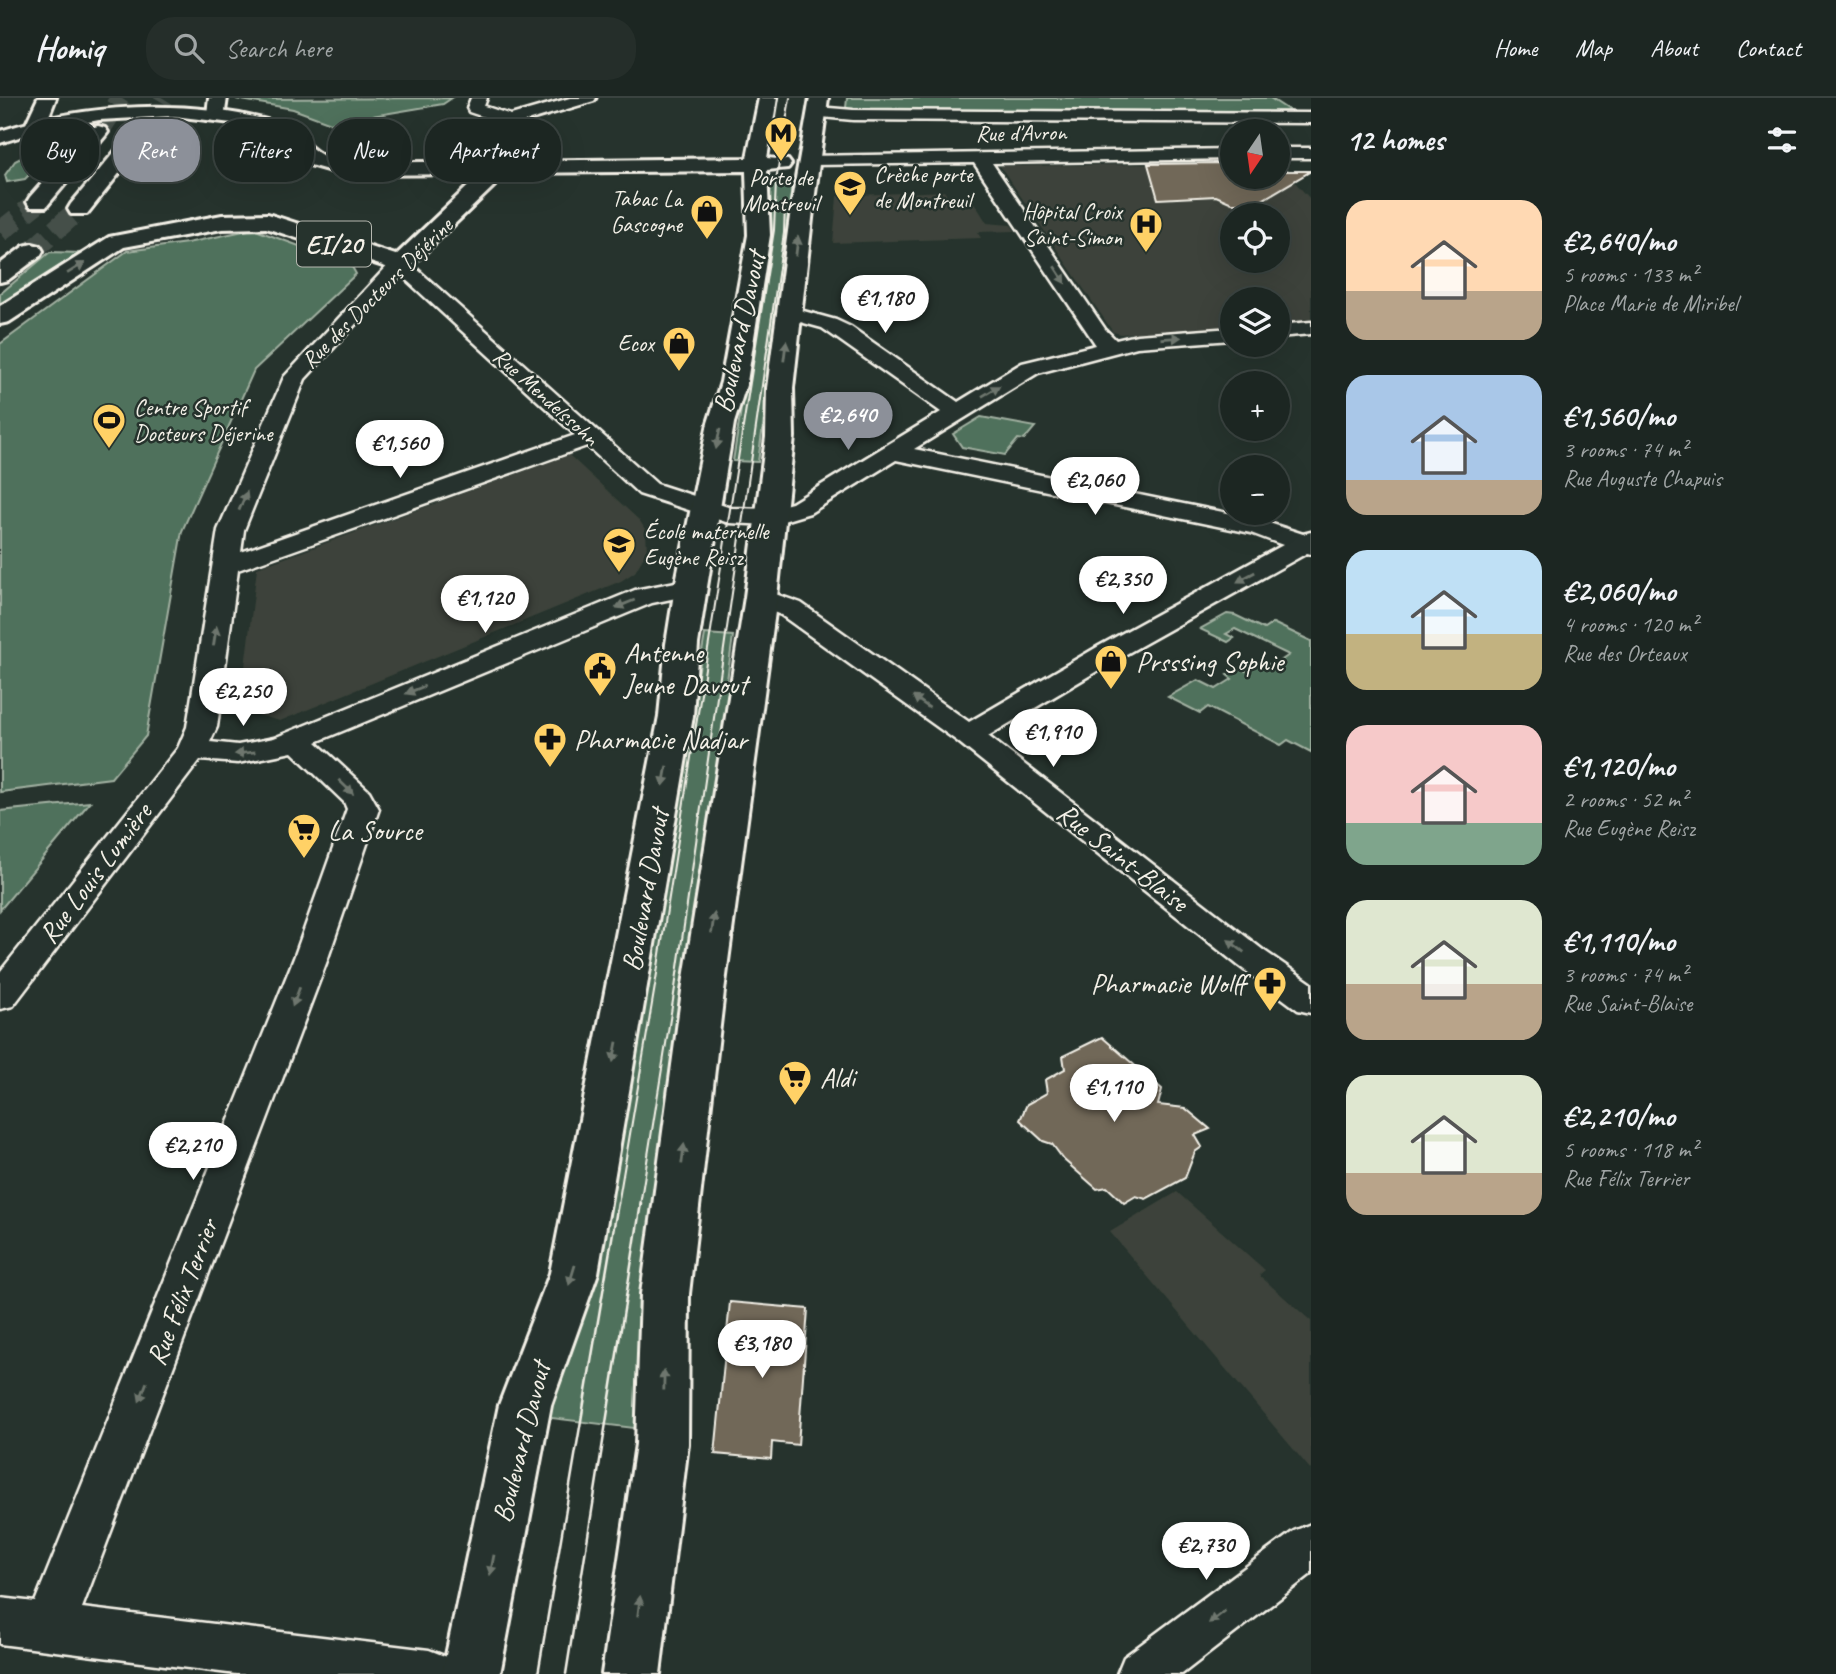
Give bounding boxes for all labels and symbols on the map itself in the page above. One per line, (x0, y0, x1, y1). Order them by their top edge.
metro station icon: Porte de Montreuil (762, 114, 800, 163)
street label: Rue d'Avron (975, 118, 1068, 148)
north arrow (1220, 119, 1290, 189)
place label: Crèche porte de Montreuil (874, 160, 975, 215)
place label: Porte de Montreuil (743, 163, 823, 218)
school or university icon: Crèche porte de Montreuil (831, 168, 869, 217)
place label: Tabac La Gascogne (611, 184, 685, 239)
shop icon: Tabac La Gascogne (688, 192, 726, 241)
place label: Hôpital Croix Saint-Simon (1022, 197, 1124, 252)
hospital icon: Hôpital Croix Saint-Simon (1127, 205, 1165, 254)
street label: Rue des Docteurs Déjérine (295, 210, 460, 375)
road number: EI/20 (297, 222, 371, 266)
one-way arrow (792, 234, 803, 256)
street label: Boulevard Davout (705, 244, 774, 416)
one-way arrow (66, 262, 85, 275)
one-way arrow (1053, 265, 1066, 284)
pin: €1,180 (828, 275, 942, 335)
shop icon: Ecox (660, 324, 698, 373)
place label: Ecox (618, 329, 656, 358)
one-way arrow (1160, 332, 1182, 343)
one-way arrow (779, 340, 790, 362)
street label: Rue Mendelssohn (487, 342, 605, 453)
one-way arrow (981, 385, 1000, 398)
pin: €2,640 (791, 392, 905, 452)
place label: Centre Sportif Docteurs Déjerine (134, 393, 274, 448)
sports icon: Centre Sportif Docteurs Déjerine (90, 401, 128, 450)
pin: €1,560 (343, 420, 457, 480)
one-way arrow (712, 428, 723, 450)
pin: €2,060 (1038, 458, 1152, 517)
one-way arrow (238, 490, 249, 511)
place label: École maternelle Eugène Reisz (644, 517, 770, 572)
school or university icon: École maternelle Eugène Reisz (600, 525, 638, 574)
pin: €2,350 (1066, 556, 1180, 616)
one-way arrow (1236, 571, 1256, 583)
pin: €1,120 (428, 575, 542, 635)
one-way arrow (615, 599, 636, 610)
one-way arrow (209, 625, 220, 647)
place label: Antenne Jeune Davout (622, 635, 751, 702)
shop icon: Prsssing Sophie (1092, 642, 1130, 691)
place label: Prsssing Sophie (1136, 644, 1285, 679)
public building icon: Antenne Jeune Davout (581, 649, 619, 698)
pin: €2,250 (186, 668, 300, 728)
one-way arrow (404, 685, 425, 696)
one-way arrow (912, 695, 930, 709)
pin: €1,910 (996, 710, 1110, 769)
pharmacy icon: Pharmacie Nadjar (531, 720, 569, 769)
place label: Pharmacie Nadjar (574, 722, 750, 757)
one-way arrow (234, 748, 256, 759)
one-way arrow (659, 765, 670, 787)
one-way arrow (338, 778, 355, 795)
street label: Rue Louis Lumière (31, 794, 160, 950)
street label: Rue Saint-Blaise (1050, 795, 1197, 920)
street label: Boulevard Davout (614, 802, 677, 974)
supermarket icon: La Source (285, 811, 323, 860)
place label: La Source (328, 813, 424, 848)
one-way arrow (707, 912, 718, 934)
one-way arrow (1228, 939, 1246, 954)
pharmacy icon: Pharmacie Wolff (1251, 964, 1289, 1013)
place label: Pharmacie Wolff (1091, 966, 1252, 1001)
one-way arrow (291, 986, 302, 1007)
one-way arrow (610, 1041, 621, 1063)
supermarket icon: Aldi (776, 1058, 814, 1107)
place label: Aldi (820, 1060, 859, 1095)
pin: €1,110 (1057, 1065, 1171, 1124)
pin: €2,210 (136, 1122, 250, 1182)
one-way arrow (677, 1143, 688, 1165)
street label: Rue Félix Terrier (138, 1212, 227, 1370)
one-way arrow (566, 1265, 576, 1286)
pin: €3,180 (705, 1320, 819, 1380)
street label: Boulevard Davout (484, 1354, 559, 1526)
one-way arrow (658, 1369, 669, 1391)
one-way arrow (138, 1381, 149, 1402)
pin: €2,730 (1149, 1522, 1263, 1582)
one-way arrow (486, 1554, 497, 1576)
one-way arrow (634, 1595, 645, 1617)
one-way arrow (1209, 1610, 1227, 1625)

